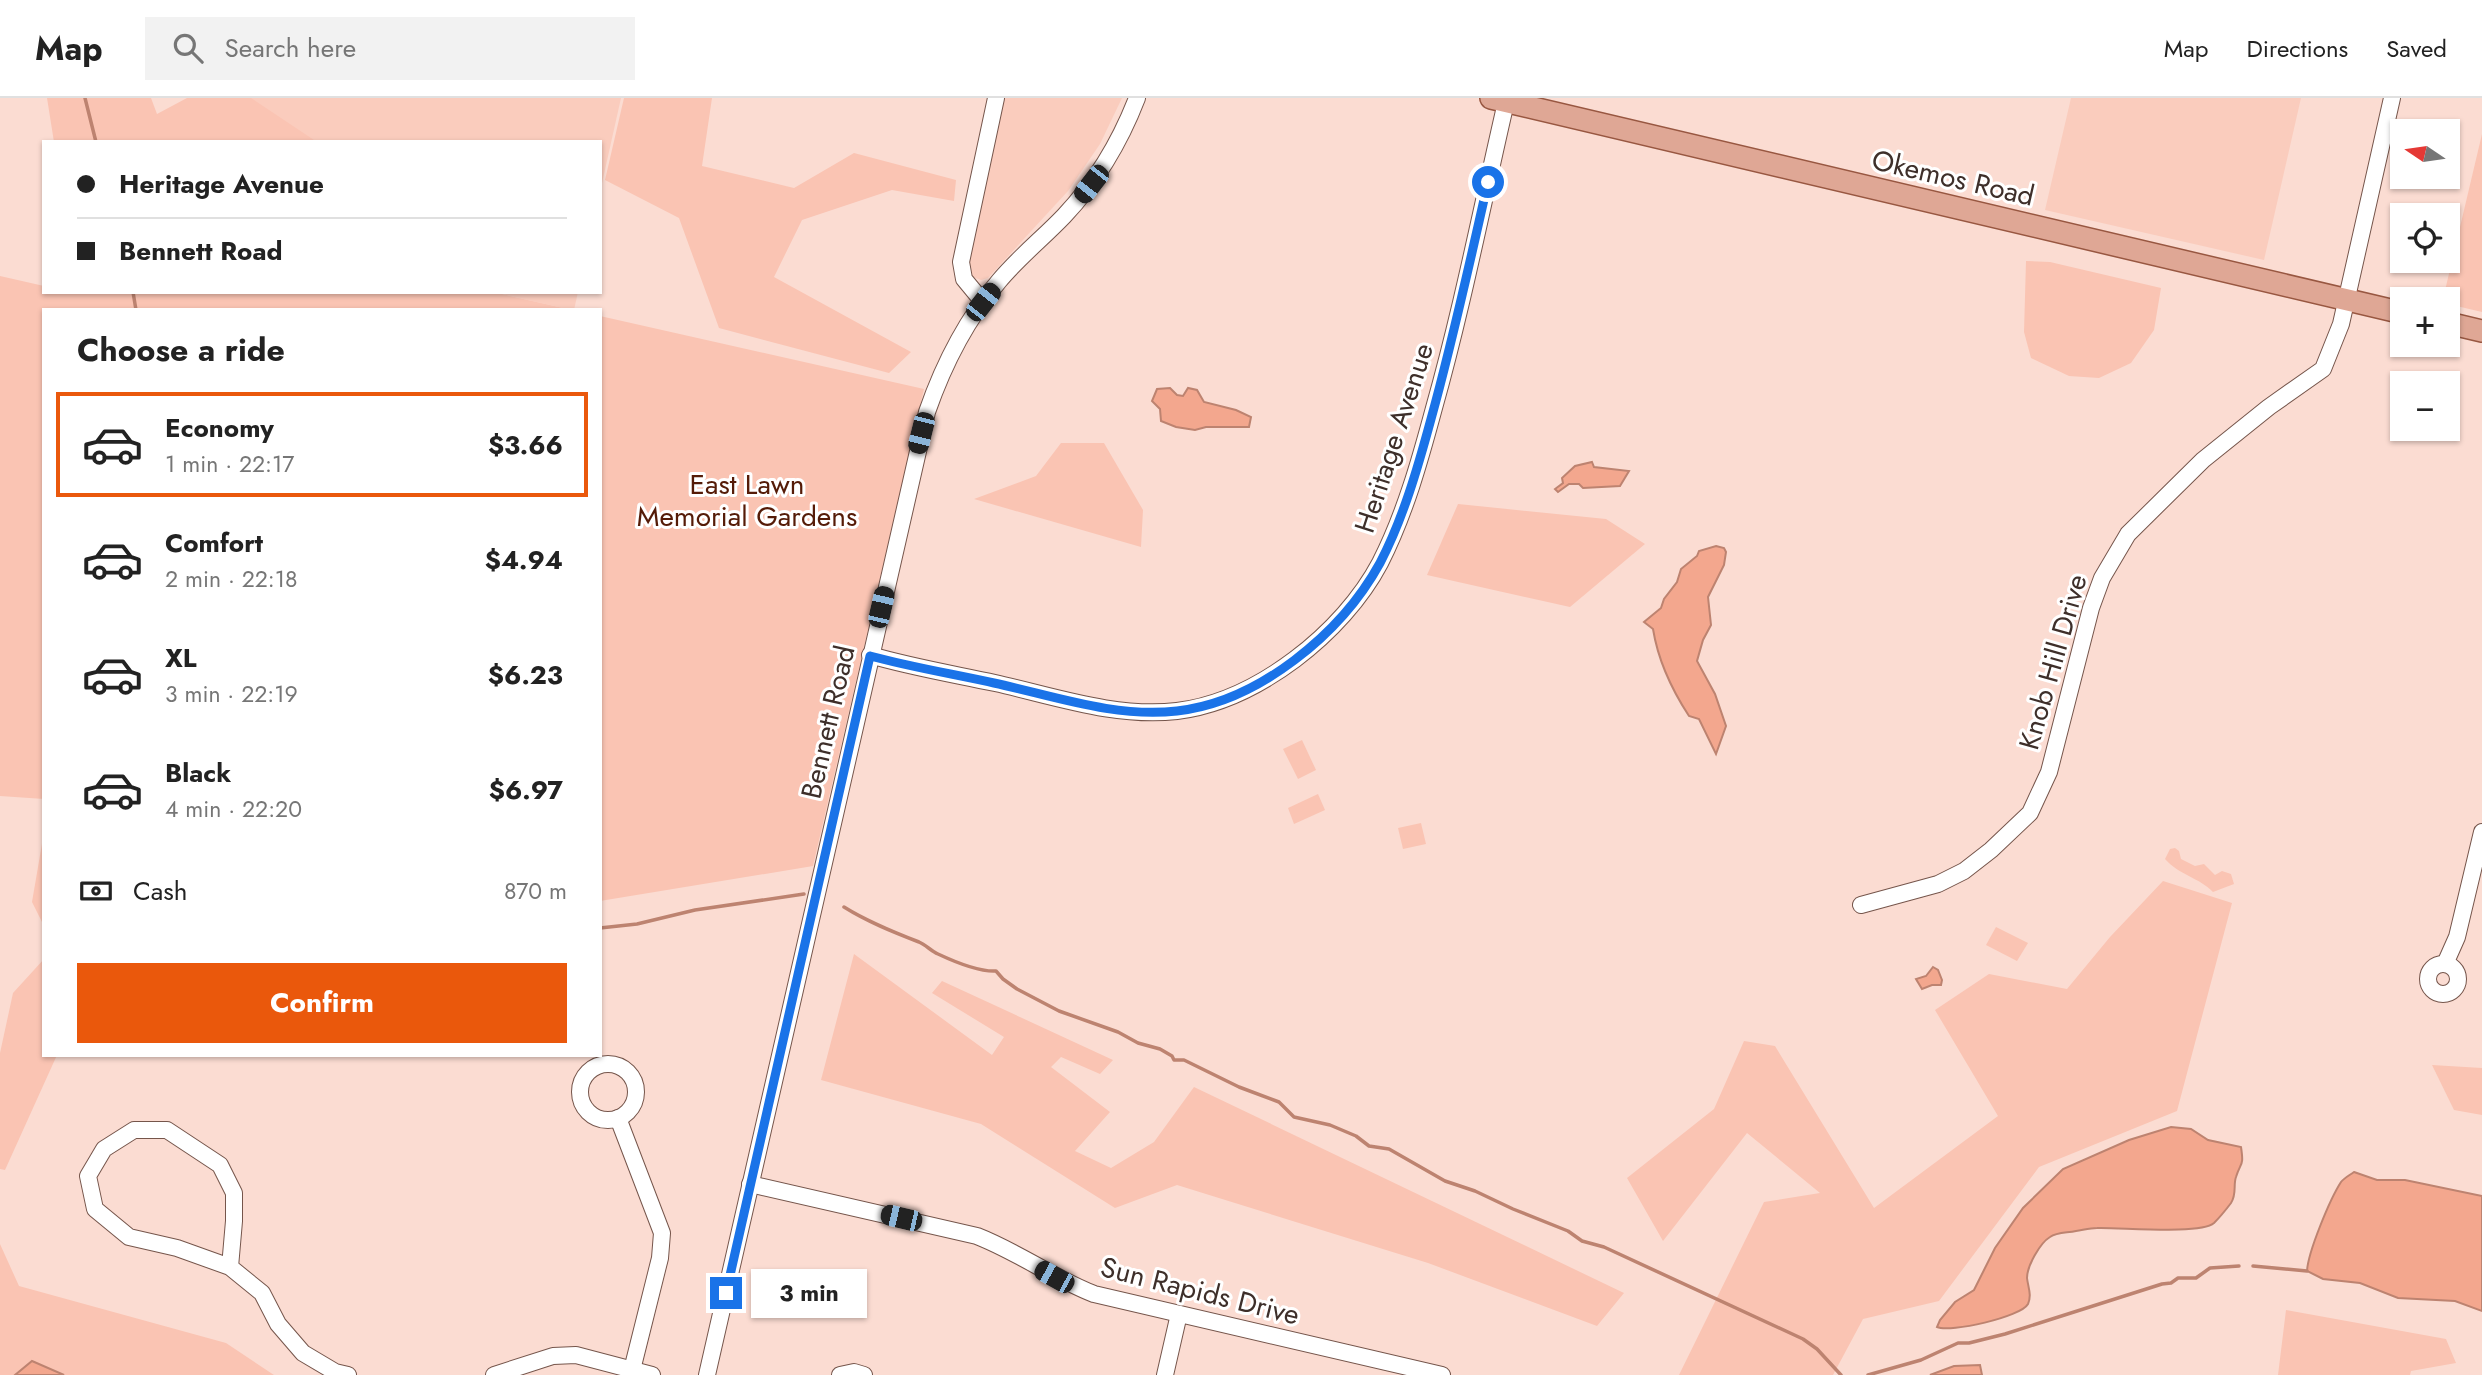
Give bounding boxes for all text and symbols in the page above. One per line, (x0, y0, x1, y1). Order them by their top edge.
search box (145, 17, 635, 80)
text: Map (35, 25, 103, 72)
icon: search (169, 29, 207, 67)
text: Search here (225, 29, 356, 67)
text: Map (2164, 31, 2209, 66)
text: Directions (2247, 31, 2348, 66)
text: Saved (2386, 31, 2447, 66)
north arrow (2390, 119, 2460, 189)
map controls (2390, 119, 2460, 441)
street label: Okemos Road (1868, 139, 2038, 217)
car (1070, 161, 1113, 207)
text: Heritage Avenue (119, 165, 324, 203)
route start (1472, 166, 1504, 198)
button: locate (2390, 203, 2460, 273)
text: Bennett Road (119, 232, 283, 270)
car (962, 279, 1005, 325)
button: + (2390, 287, 2460, 357)
text: Choose a ride (77, 327, 285, 373)
street label: Heritage Avenue (1344, 338, 1444, 538)
button: − (2390, 371, 2460, 441)
text: Economy (165, 409, 274, 447)
car (906, 410, 937, 456)
icon: car (81, 413, 144, 476)
text: $3.66 (488, 426, 563, 464)
text: 1 min · 22:17 (165, 447, 294, 481)
park label: East Lawn Memorial Gardens (637, 464, 857, 537)
text: Comfort (165, 524, 263, 562)
icon: car (81, 528, 144, 591)
text: $4.94 (485, 541, 563, 579)
text: 2 min · 22:18 (165, 562, 298, 596)
street label: Knob Hill Drive (2008, 569, 2098, 755)
car (867, 584, 896, 630)
text: XL (165, 639, 197, 677)
street label: Bennett Road (790, 641, 866, 803)
icon: car (81, 643, 144, 706)
text: $6.23 (488, 656, 563, 694)
text: 3 min · 22:19 (165, 677, 298, 711)
text: Black (165, 754, 231, 792)
icon: car (81, 758, 144, 821)
text: $6.97 (489, 771, 563, 809)
text: 4 min · 22:20 (165, 792, 302, 826)
icon: cash (77, 872, 115, 910)
text: Cash (133, 872, 187, 910)
text: 870 m (504, 874, 567, 908)
button: Confirm (77, 963, 567, 1043)
car (879, 1203, 924, 1233)
street label: Sun Rapids Drive (1096, 1247, 1304, 1335)
car (1031, 1258, 1078, 1296)
callout: 3 min (750, 1268, 866, 1318)
text: 3 min (779, 1276, 839, 1310)
route end (710, 1277, 742, 1309)

